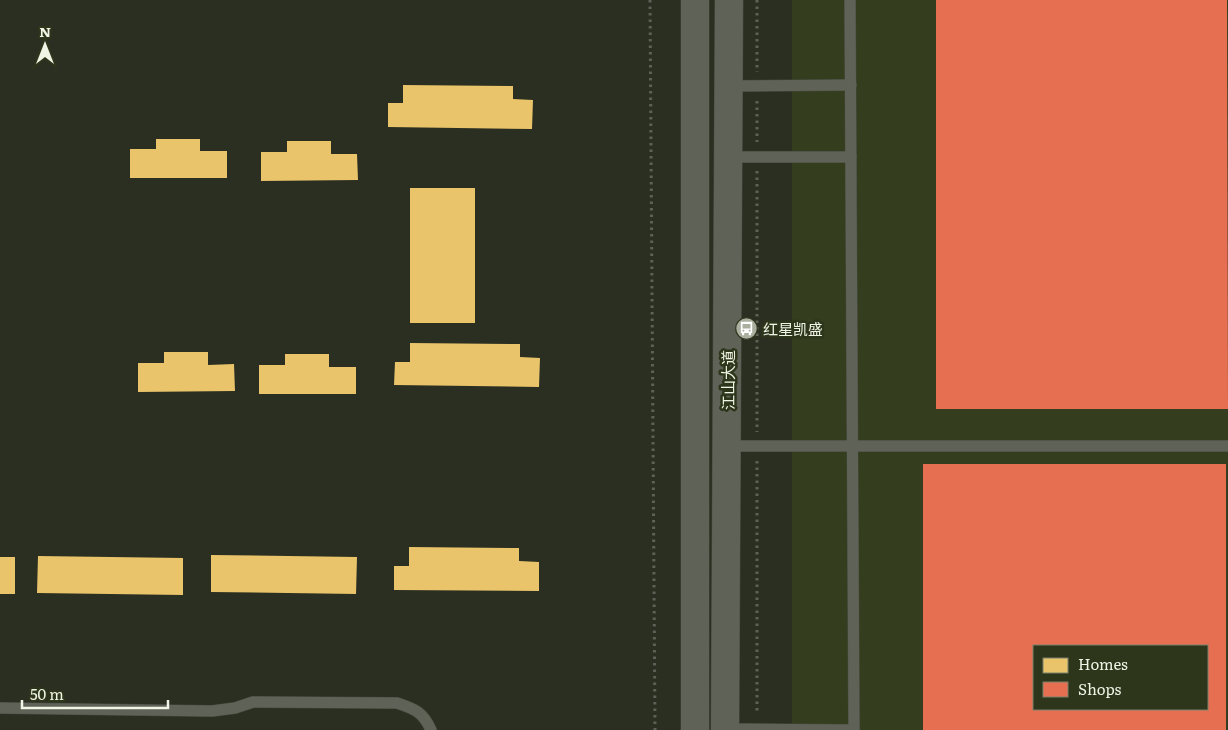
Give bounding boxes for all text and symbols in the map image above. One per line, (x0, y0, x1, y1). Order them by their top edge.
north arrow (20, 20, 70, 70)
text: N (39, 21, 51, 41)
bus stop icon: 红星凯盛 (735, 316, 759, 340)
place label: 红星凯盛 (763, 317, 823, 340)
street label: 江山大道 (716, 350, 739, 410)
legend (1033, 645, 1208, 710)
text: Homes (1078, 652, 1128, 675)
text: Shops (1078, 677, 1121, 700)
scale bar (22, 678, 169, 710)
text: 50 m (30, 682, 64, 705)

